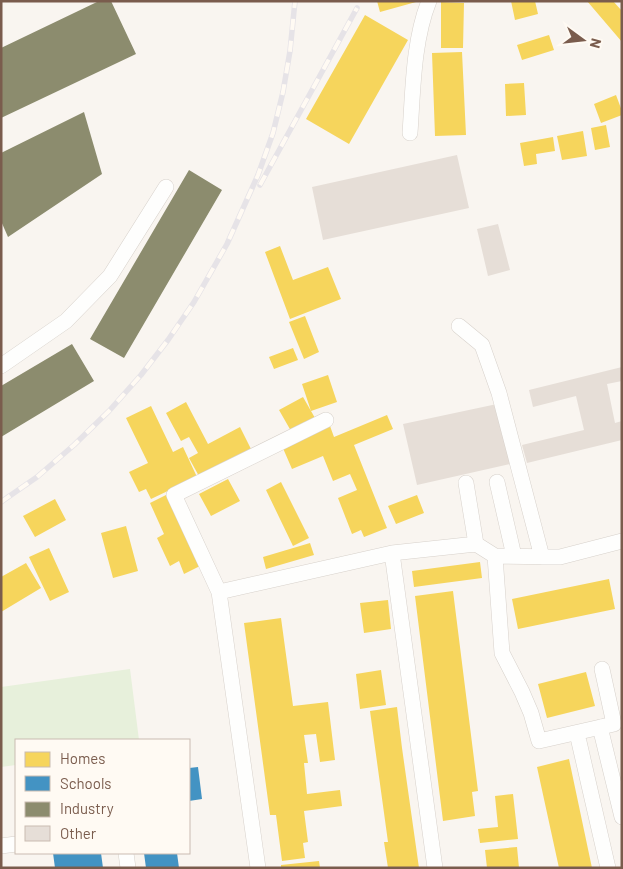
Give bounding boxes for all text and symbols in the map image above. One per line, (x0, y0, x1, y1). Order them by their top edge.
north arrow (558, 15, 608, 65)
text: N (587, 37, 605, 50)
legend (15, 739, 190, 854)
text: Homes (60, 749, 105, 767)
text: Schools (60, 774, 112, 792)
text: Industry (60, 799, 114, 817)
text: Other (60, 824, 97, 842)

